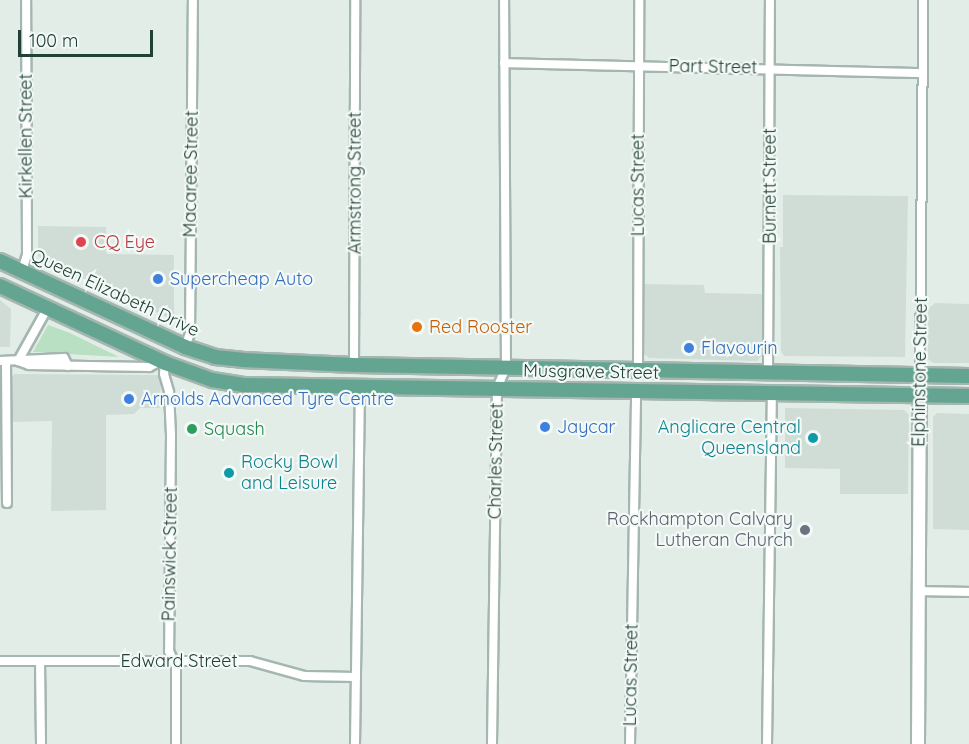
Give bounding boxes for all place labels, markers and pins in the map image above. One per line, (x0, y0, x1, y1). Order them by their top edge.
place label: CQ Eye (94, 231, 155, 253)
marker: CQ Eye (72, 233, 90, 251)
place label: Supercheap Auto (170, 268, 313, 290)
marker: Supercheap Auto (151, 272, 165, 286)
place label: Red Rooster (429, 316, 532, 338)
marker: Red Rooster (410, 320, 424, 334)
place label: Flavourin (701, 337, 778, 359)
marker: Flavourin (682, 341, 696, 355)
place label: Arnolds Advanced Tyre Centre (141, 388, 394, 410)
marker: Arnolds Advanced Tyre Centre (122, 392, 136, 406)
place label: Jaycar (557, 416, 615, 438)
place label: Anglicare Central Queensland (658, 417, 801, 460)
place label: Squash (204, 418, 265, 440)
marker: Jaycar (538, 420, 552, 434)
marker: Squash (185, 422, 199, 436)
marker: Anglicare Central Queensland (806, 431, 820, 445)
place label: Rocky Bowl and Leisure (241, 452, 338, 494)
marker: Rocky Bowl and Leisure (222, 466, 236, 480)
place label: Rockhampton Calvary Lutheran Church (607, 509, 793, 552)
marker: Rockhampton Calvary Lutheran Church (798, 523, 812, 537)

